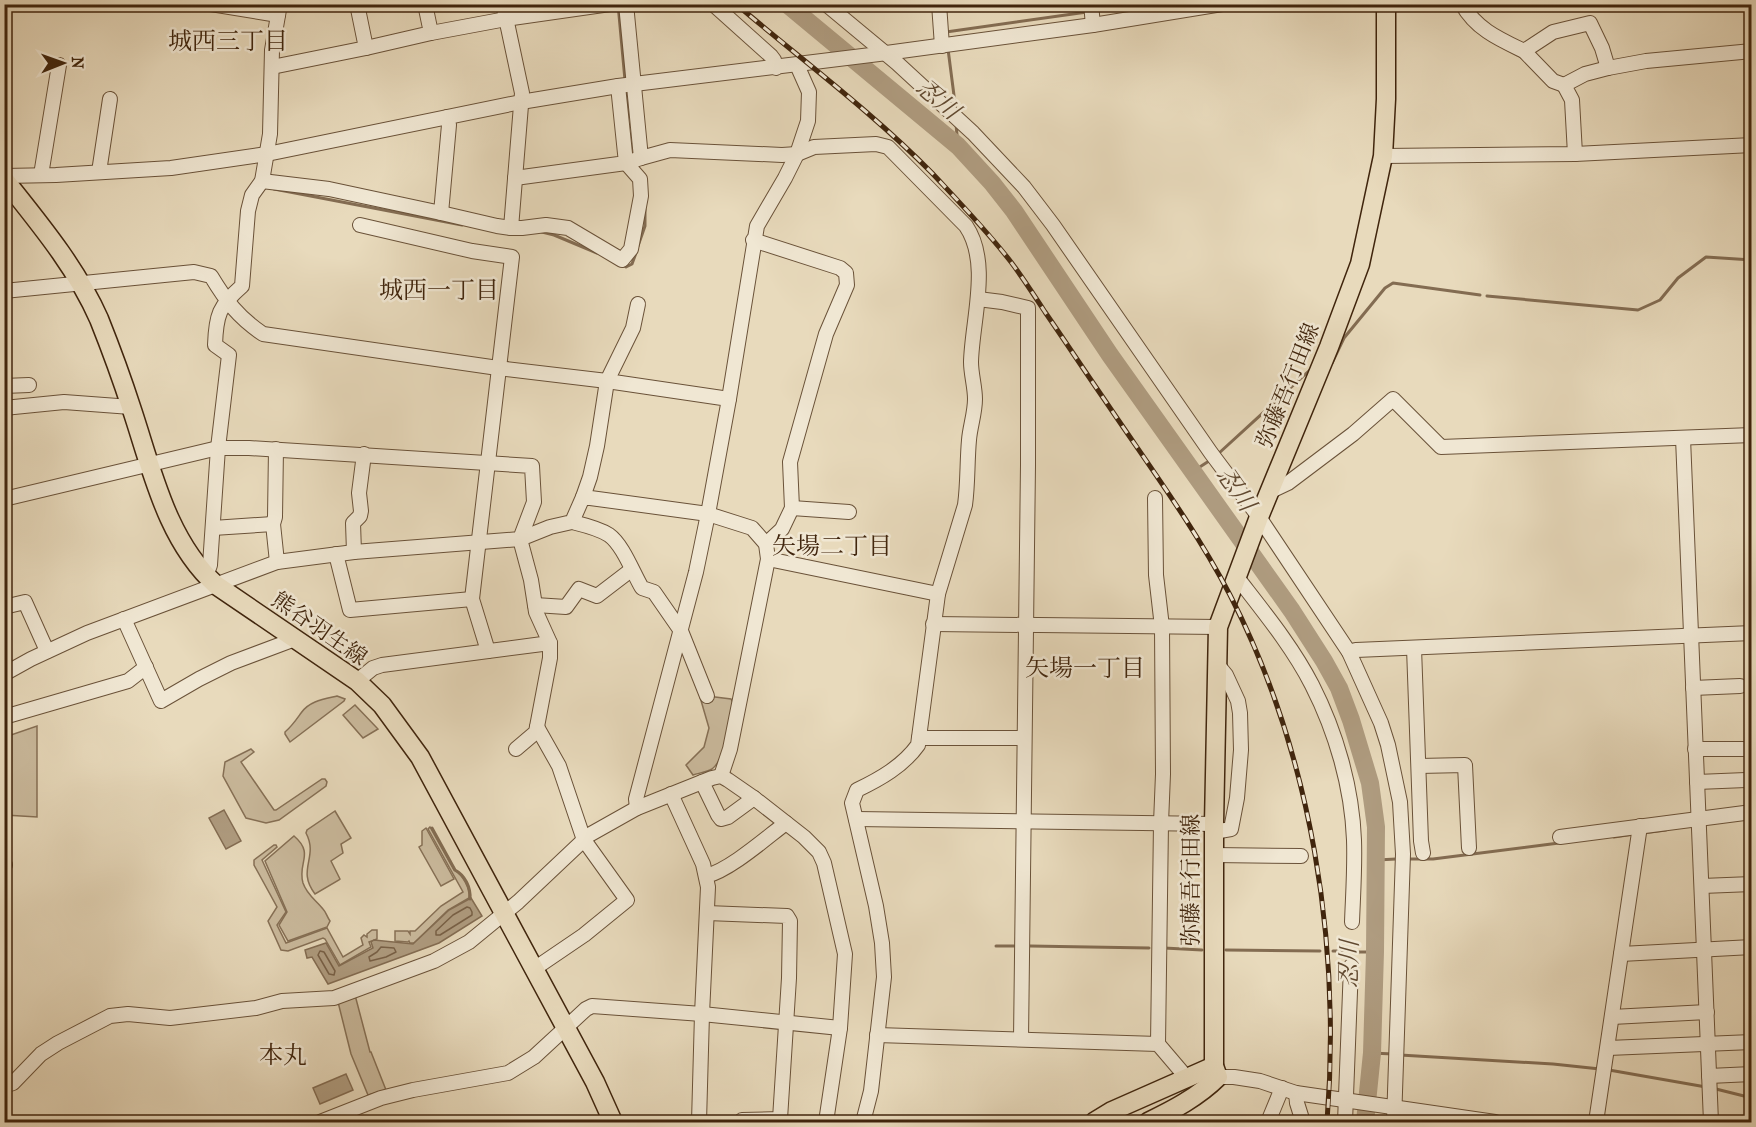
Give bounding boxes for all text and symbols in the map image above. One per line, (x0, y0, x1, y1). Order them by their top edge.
district label: 城西三丁目 (168, 27, 288, 55)
north arrow (33, 33, 93, 93)
text: N (68, 57, 87, 70)
water label: 忍川 (911, 73, 968, 127)
district label: 城西一丁目 (379, 276, 499, 304)
street label: 弥藤吾行田線 (1251, 319, 1325, 451)
water label: 忍川 (1211, 461, 1263, 519)
district label: 矢場二丁目 (772, 532, 892, 560)
street label: 熊谷羽生線 (267, 587, 372, 671)
district label: 矢場一丁目 (1025, 654, 1145, 682)
street label: 弥藤吾行田線 (1178, 814, 1204, 946)
water label: 忍川 (1335, 937, 1363, 988)
district label: 本丸 (259, 1041, 307, 1069)

